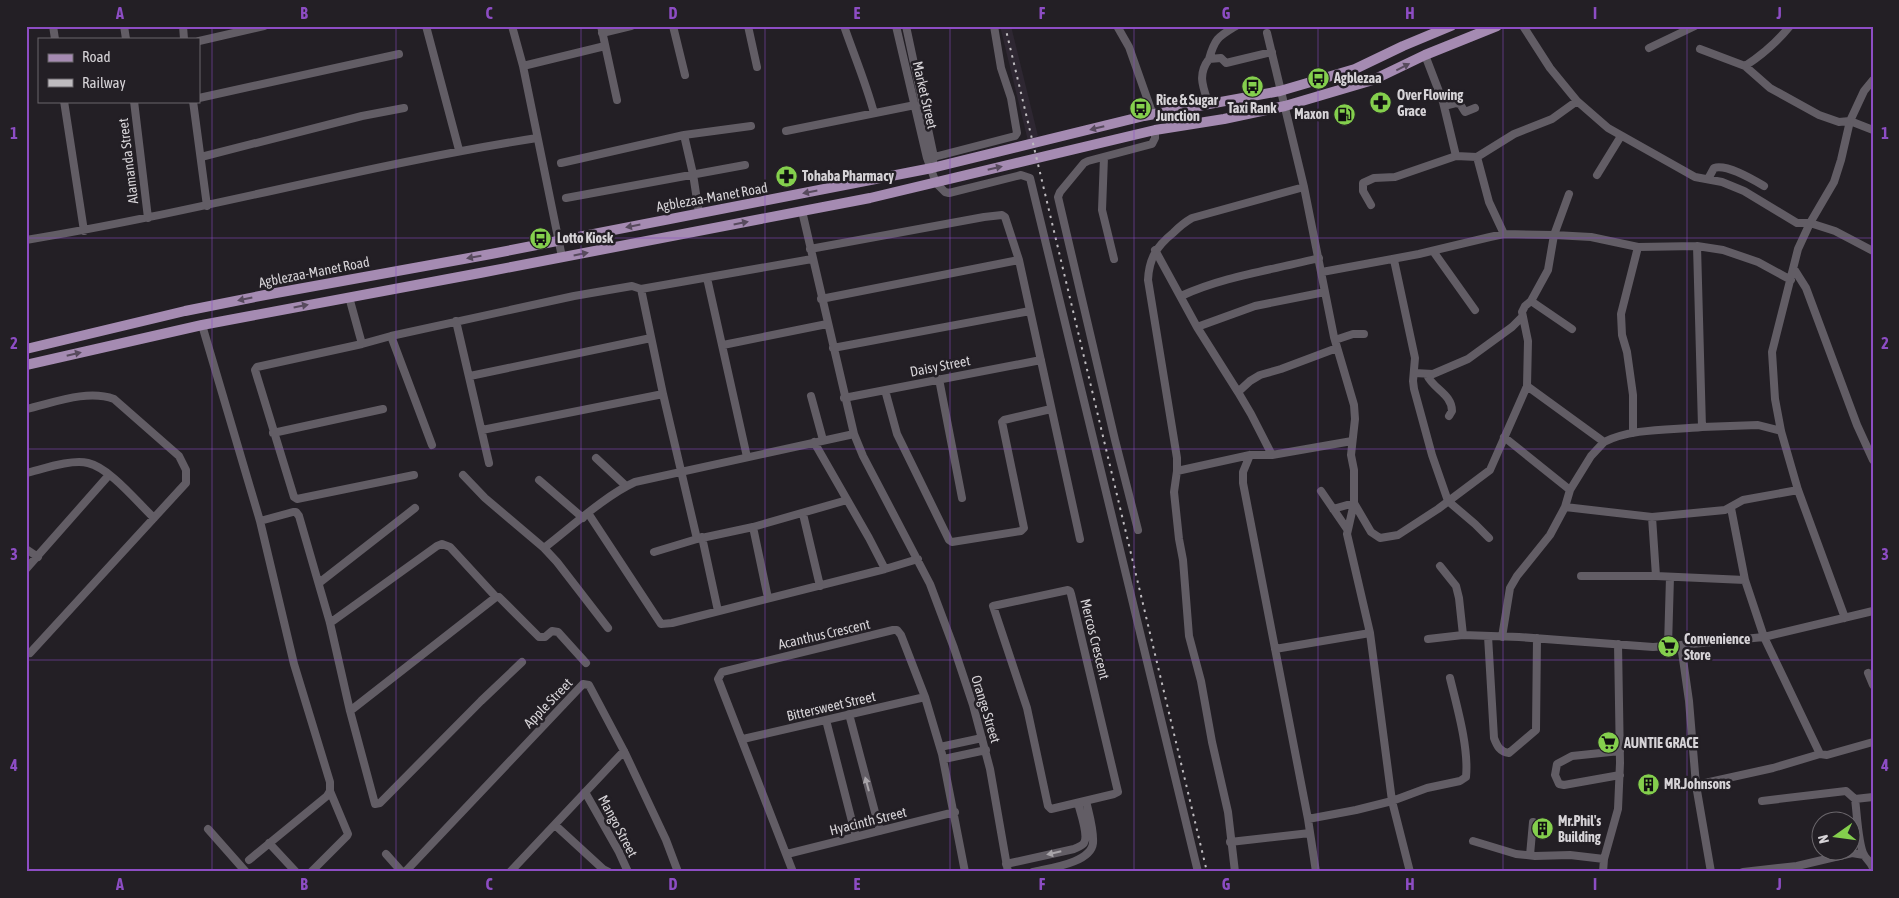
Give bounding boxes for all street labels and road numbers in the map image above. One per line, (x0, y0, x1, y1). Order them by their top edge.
street label: Market Street (909, 60, 941, 130)
street label: Alamanda Street (115, 117, 141, 205)
street label: Agblezaa-Manet Road (655, 179, 769, 215)
street label: Agblezaa-Manet Road (257, 253, 371, 291)
street label: Daisy Street (909, 352, 971, 380)
street label: Mercos Crescent (1077, 597, 1113, 681)
street label: Acanthus Crescent (776, 616, 872, 652)
street label: Orange Street (968, 673, 1004, 745)
street label: Apple Street (520, 675, 576, 731)
street label: Bittersweet Street (785, 688, 877, 724)
street label: Mango Street (595, 792, 641, 860)
street label: Hyacinth Street (828, 804, 908, 838)

